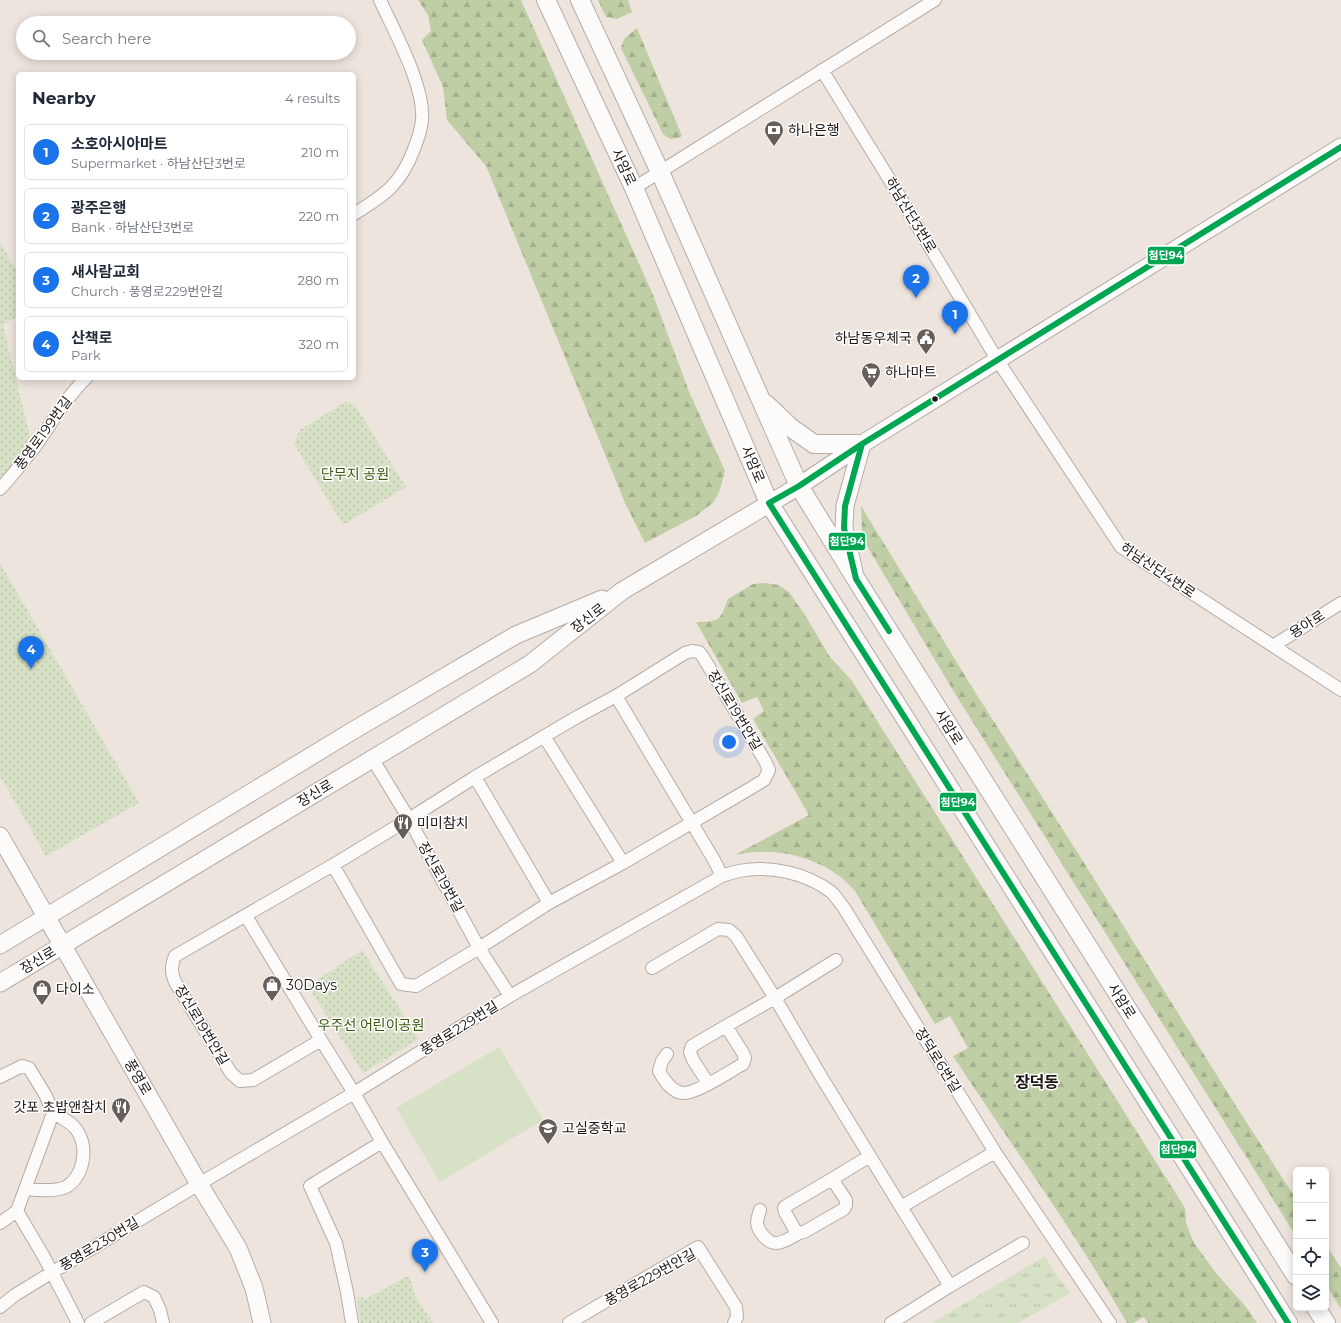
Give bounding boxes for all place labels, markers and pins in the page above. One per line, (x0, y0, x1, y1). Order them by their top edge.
bank icon: 하나은행 (763, 119, 785, 147)
place label: 하나은행 (788, 121, 840, 139)
pin: 2 (903, 265, 929, 298)
pin: 1 (942, 301, 968, 334)
public building icon: 하남동우체국 (915, 327, 937, 355)
place label: 하남동우체국 (835, 329, 912, 347)
supermarket icon: 하나마트 (860, 361, 882, 389)
place label: 하나마트 (885, 363, 937, 381)
unlabelled marker (930, 394, 940, 404)
pin: 4 (18, 636, 44, 669)
restaurant icon: 미미참치 (392, 812, 414, 840)
place label: 미미참치 (417, 814, 469, 832)
shop icon: 30Days (261, 974, 283, 1002)
place label: 30Days (286, 976, 337, 994)
shop icon: 다이소 (31, 978, 53, 1006)
place label: 다이소 (56, 980, 95, 998)
restaurant icon: 갓포 초밥앤참치 (110, 1096, 132, 1124)
place label: 갓포 초밥앤참치 (13, 1098, 107, 1116)
school or university icon: 고실중학교 (537, 1117, 559, 1145)
place label: 고실중학교 (562, 1119, 627, 1137)
pin: 3 (412, 1239, 438, 1272)

